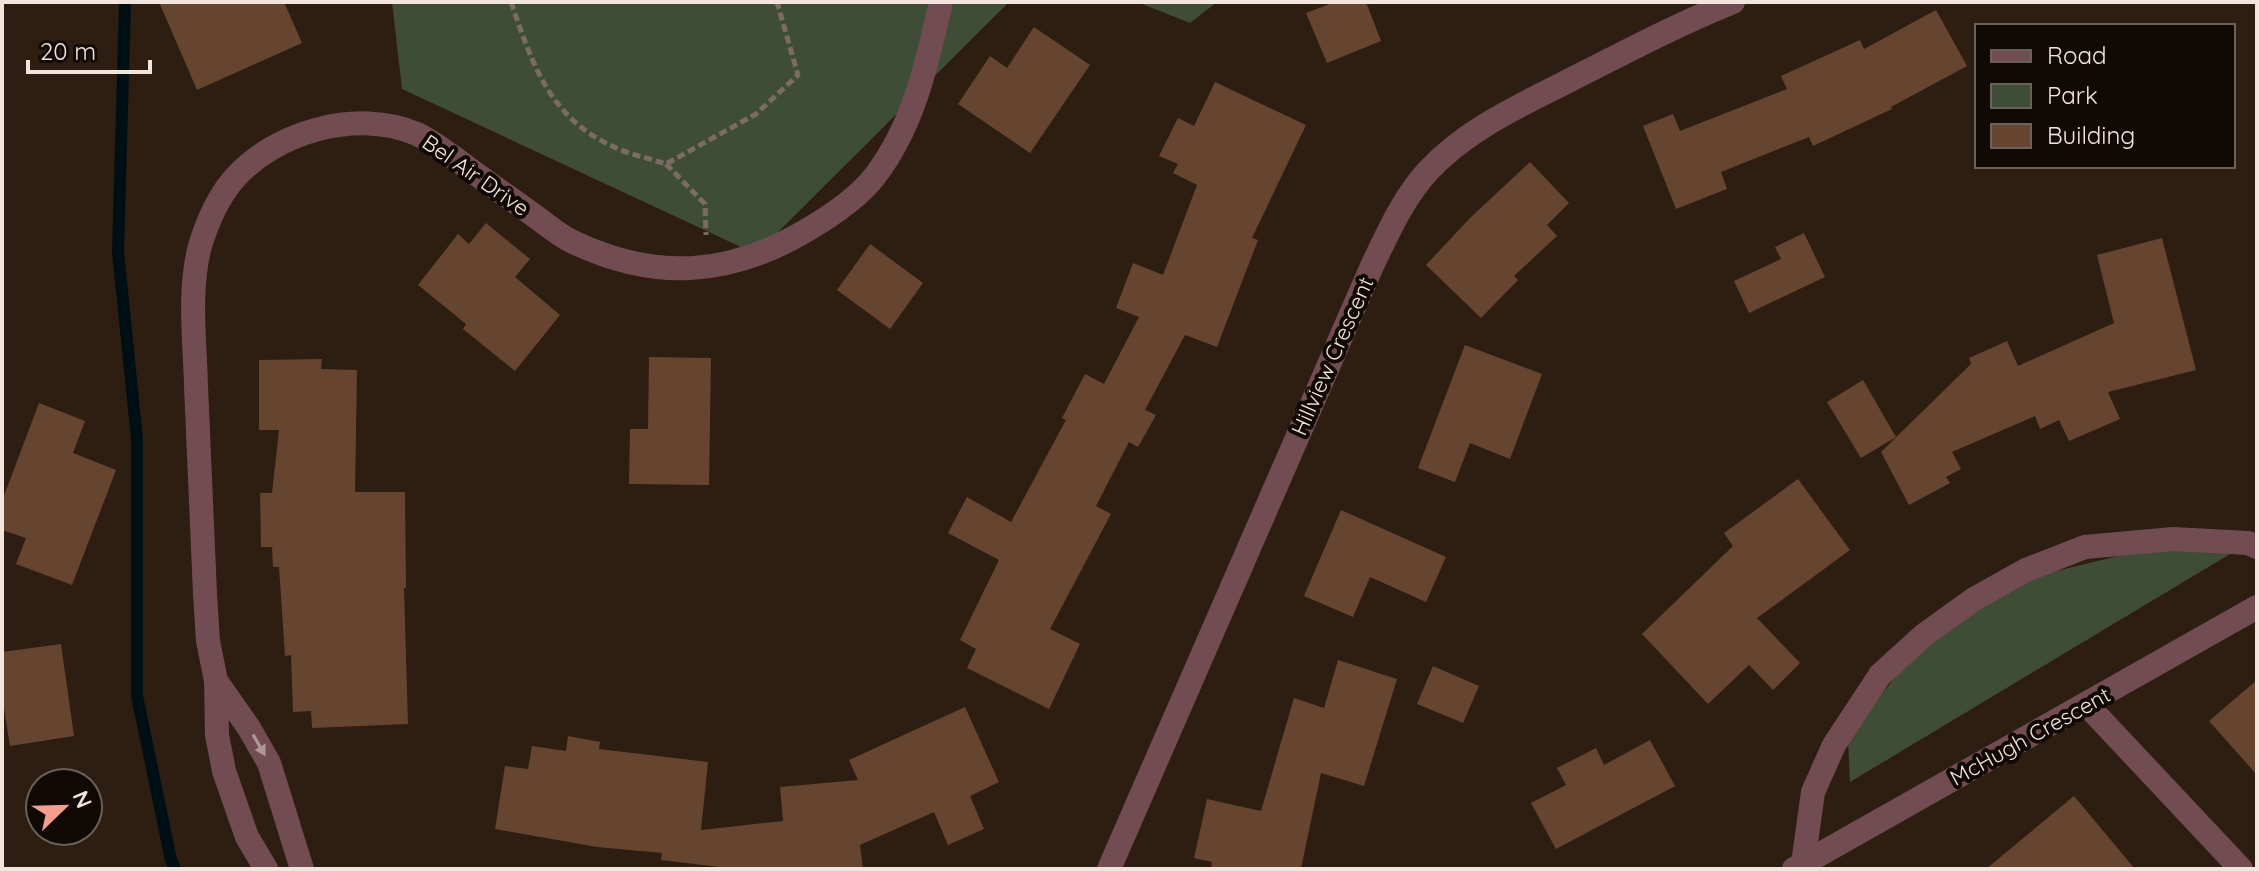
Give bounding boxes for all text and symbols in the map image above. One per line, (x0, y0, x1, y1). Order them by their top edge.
scale bar (28, 24, 150, 74)
legend (1975, 24, 2235, 168)
text: 20 m (40, 36, 96, 66)
text: Road (2047, 40, 2107, 70)
text: Park (2047, 80, 2098, 110)
text: Building (2047, 120, 2135, 150)
street label: Bel Air Drive (417, 128, 535, 222)
street label: Hillview Crescent (1285, 272, 1379, 440)
street label: McHugh Crescent (1945, 680, 2115, 792)
one-way arrow (252, 734, 266, 757)
north arrow (24, 767, 104, 847)
text: N (66, 786, 98, 812)

